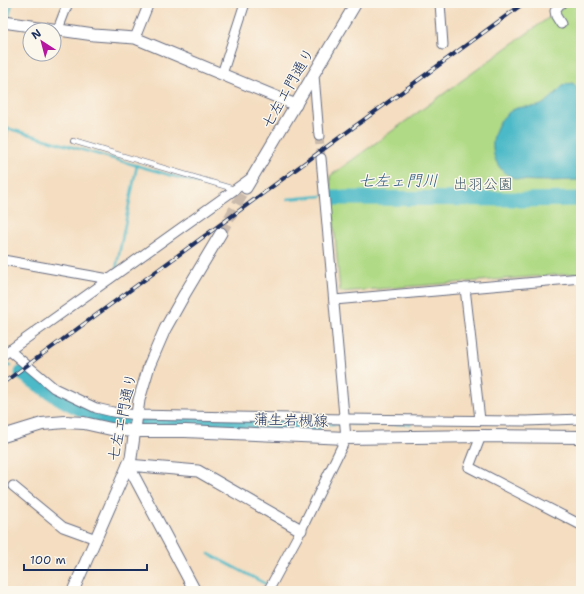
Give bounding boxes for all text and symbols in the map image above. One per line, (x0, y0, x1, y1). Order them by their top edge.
north arrow (22, 22, 62, 62)
text: N (28, 26, 45, 43)
street label: 七左エ門通り (257, 44, 319, 132)
water label: 七左ェ門川 (358, 170, 438, 191)
park label: 出羽公園 (453, 174, 513, 194)
street label: 七左エ門通り (103, 371, 141, 463)
street label: 蒲生岩槻線 (253, 409, 329, 431)
scale bar (24, 546, 147, 572)
text: 100 m (30, 552, 66, 568)

